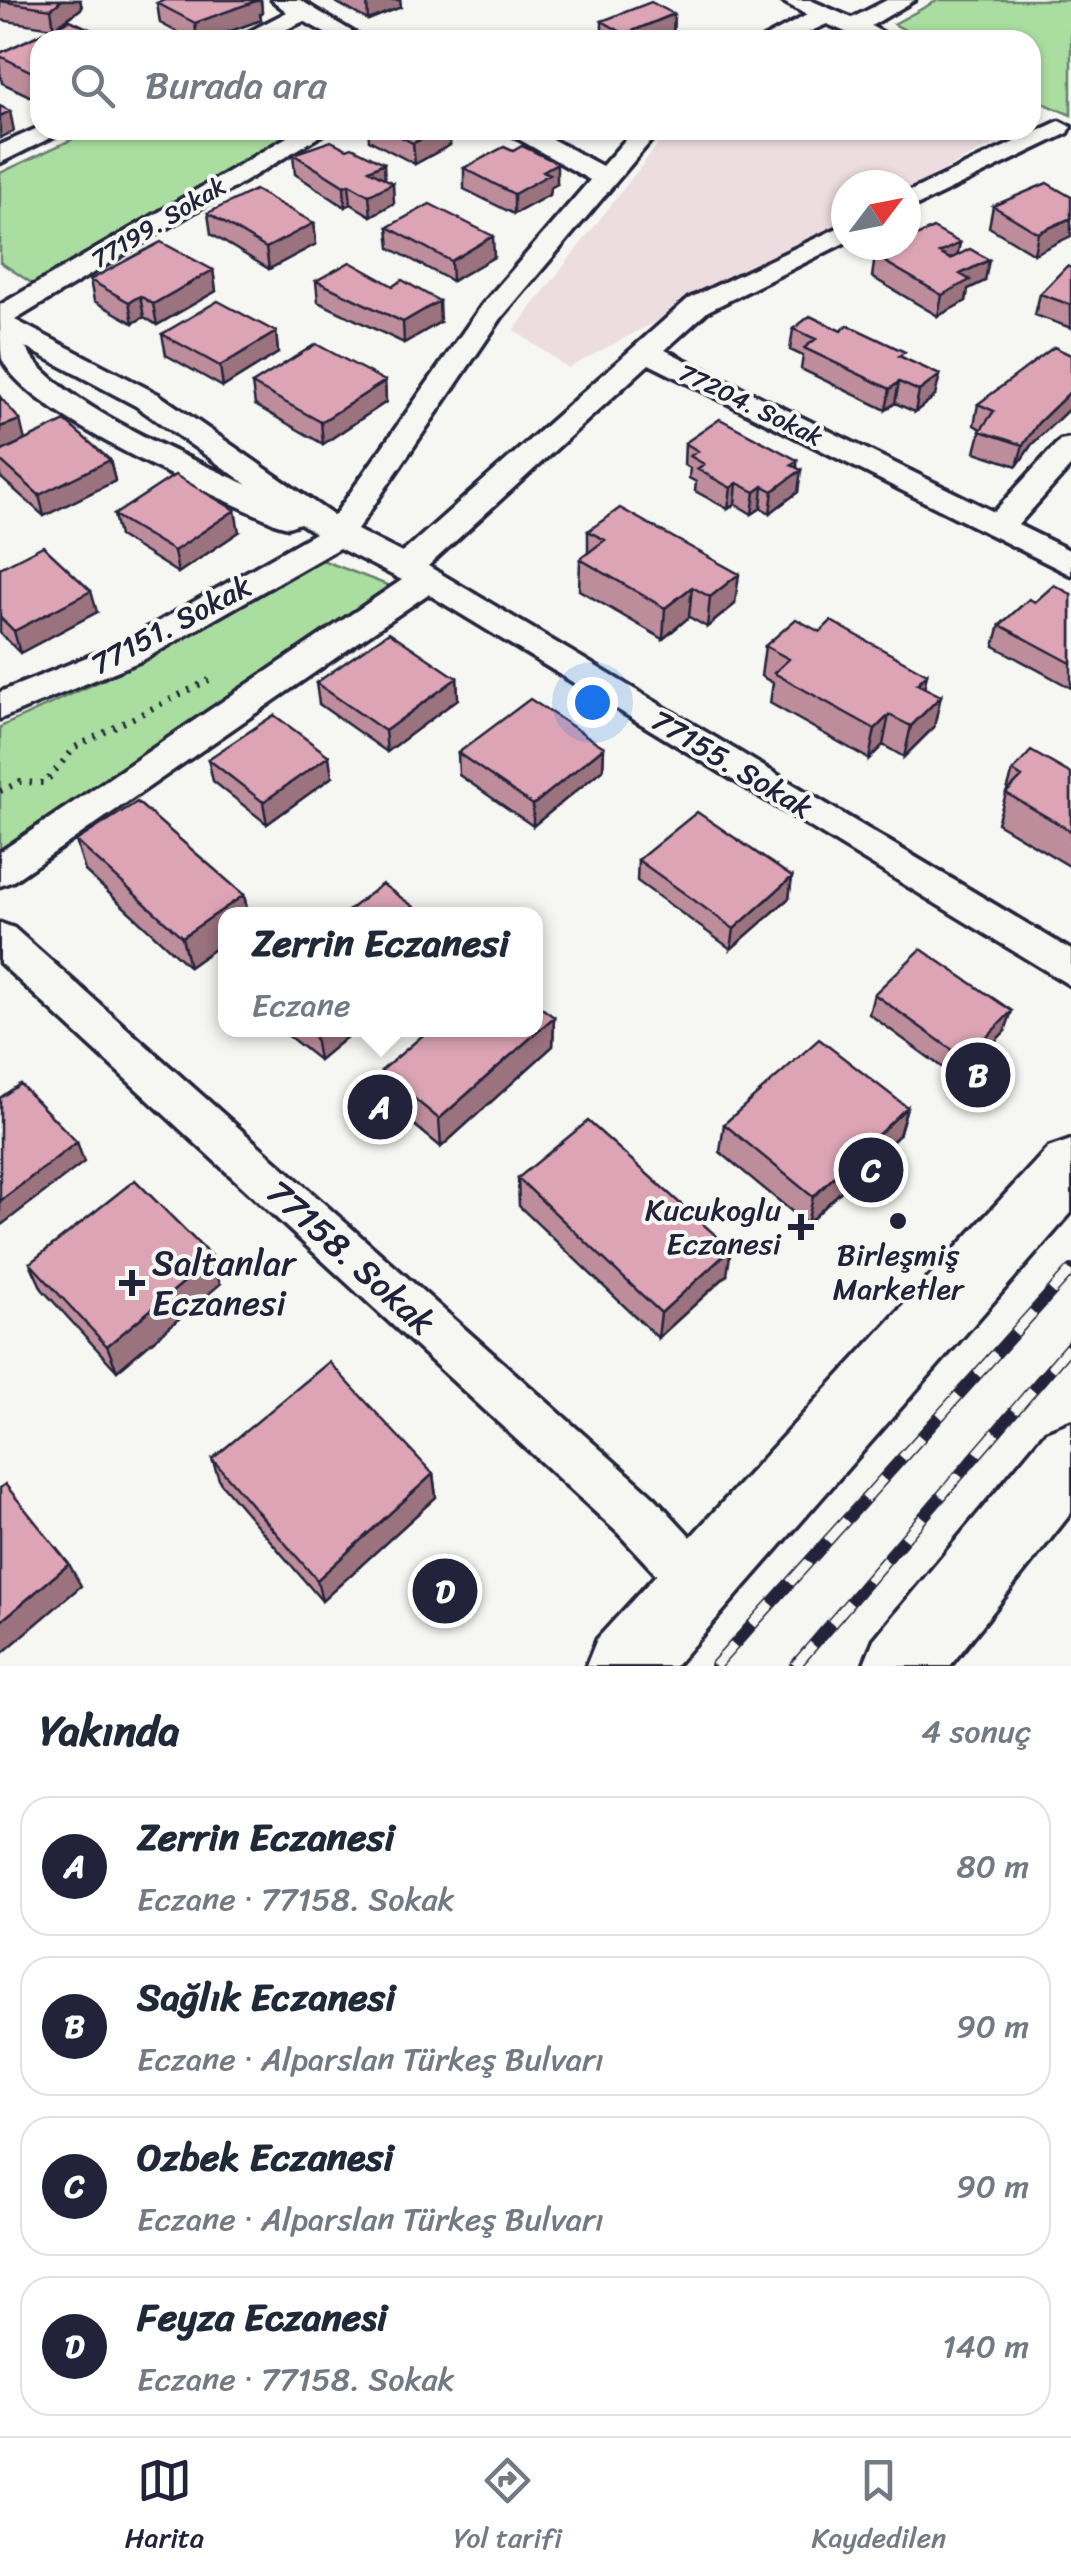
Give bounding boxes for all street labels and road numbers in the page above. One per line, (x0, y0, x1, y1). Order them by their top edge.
street label: 77199. Sokak (82, 164, 235, 281)
street label: 77204. Sokak (671, 350, 831, 459)
street label: 77151. Sokak (81, 560, 262, 690)
street label: 77155. Sokak (640, 694, 824, 834)
street label: 77158. Sokak (252, 1163, 451, 1351)

